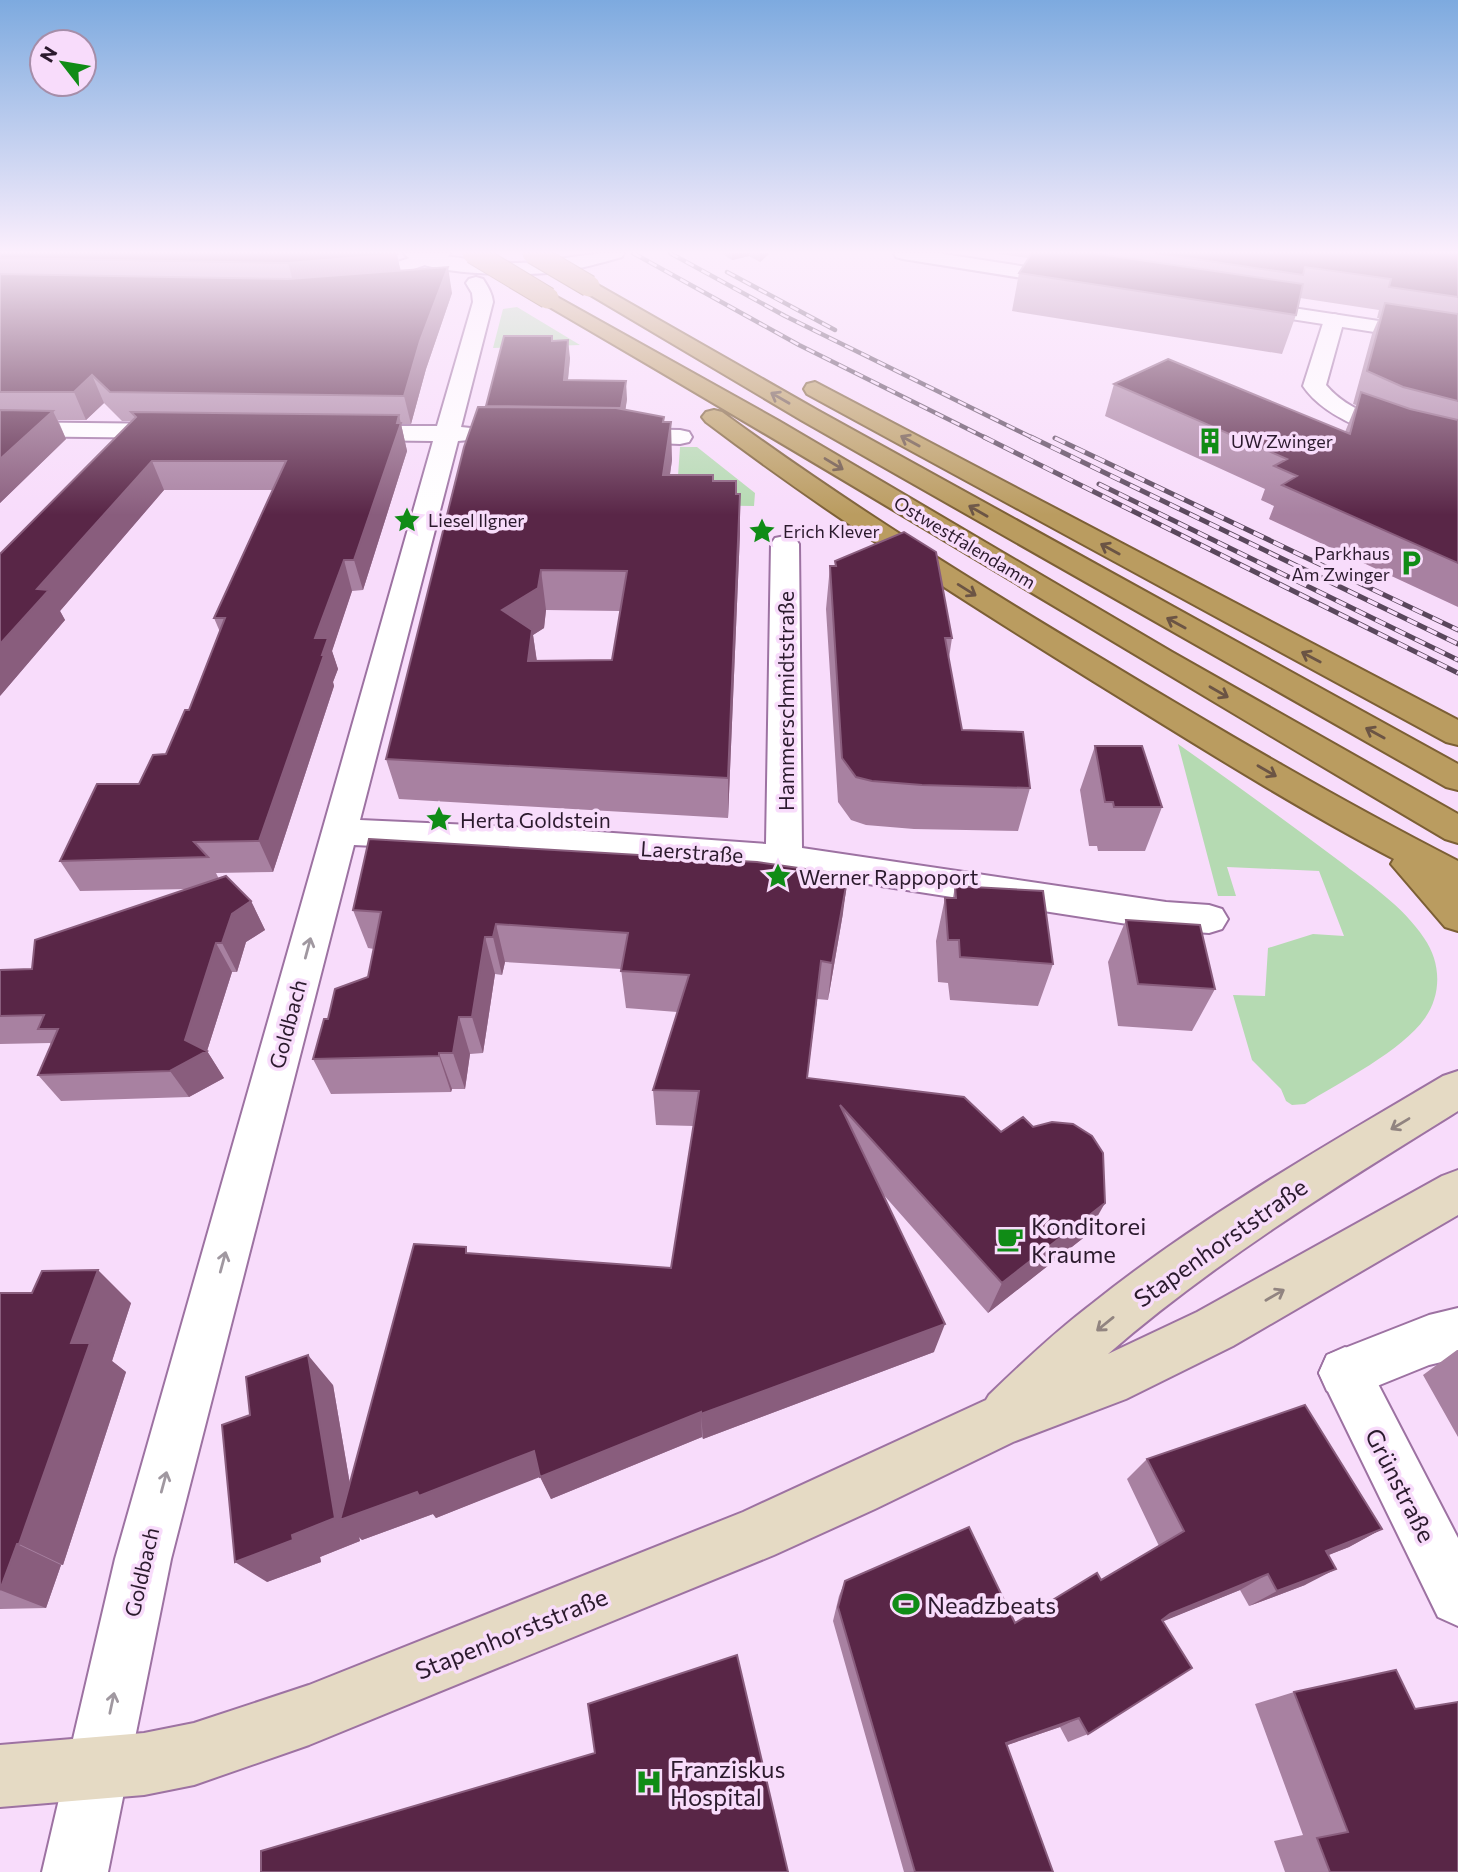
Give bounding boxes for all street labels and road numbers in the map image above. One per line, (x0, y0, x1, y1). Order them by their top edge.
street label: Ostwestfalendamm (890, 491, 1040, 593)
street label: Hammerschmidtstraße (773, 591, 798, 811)
street label: Laerstraße (640, 835, 744, 867)
street label: Goldbach (263, 977, 311, 1071)
street label: Stapenhorststraße (1128, 1171, 1312, 1313)
street label: Grünstraße (1360, 1423, 1442, 1547)
street label: Goldbach (119, 1525, 163, 1619)
street label: Stapenhorststraße (411, 1581, 611, 1685)

